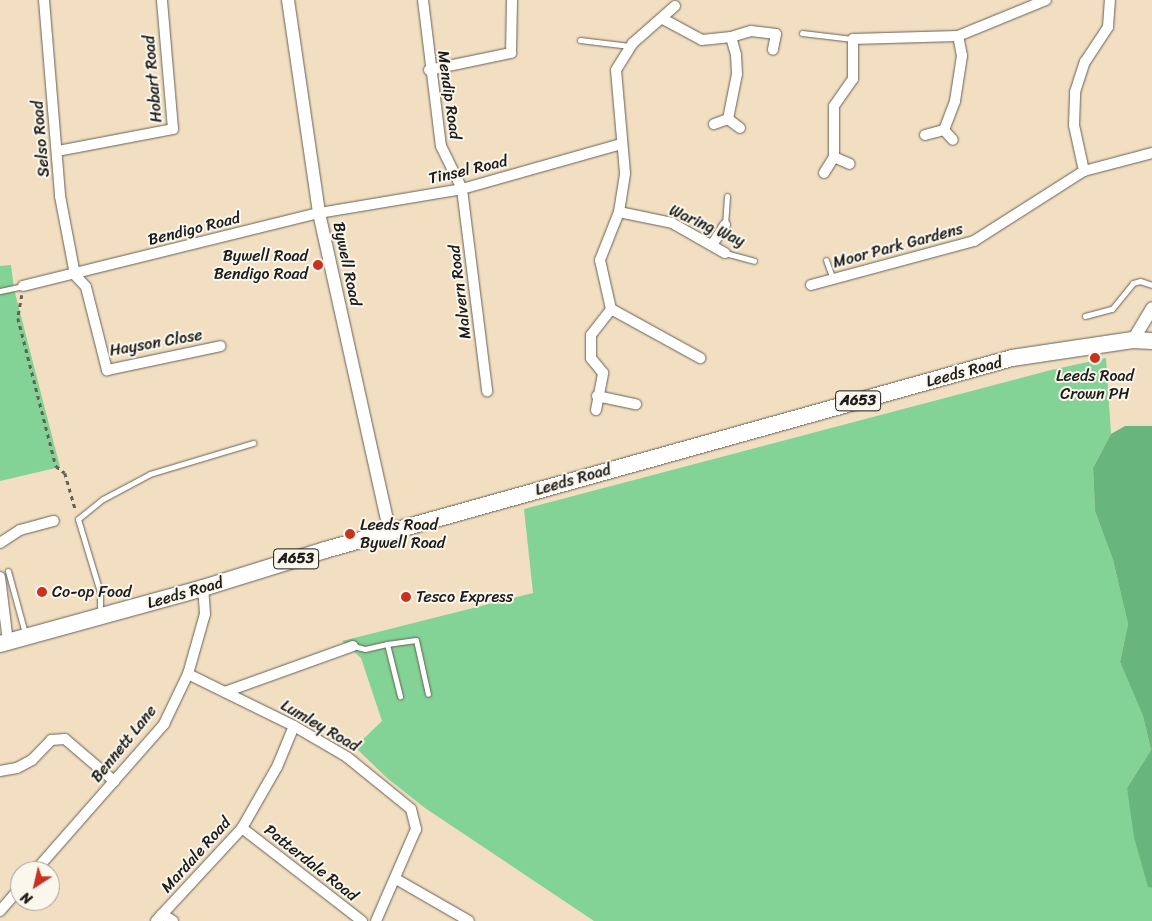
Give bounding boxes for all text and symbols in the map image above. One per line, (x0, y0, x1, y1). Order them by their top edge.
street label: Hobart Road (140, 34, 166, 124)
street label: Mendip Road (433, 49, 465, 141)
street label: Selso Road (28, 100, 54, 178)
street label: Tinsel Road (427, 152, 509, 188)
street label: Waring Way (666, 201, 748, 251)
street label: Bendigo Road (146, 208, 242, 250)
street label: Moor Park Gardens (831, 219, 965, 273)
street label: Bywell Road (329, 220, 365, 308)
street label: Malvern Road (445, 244, 475, 340)
place label: Bywell Road Bendigo Road (214, 246, 308, 284)
marker: Bywell Road Bendigo Road (312, 259, 324, 271)
street label: Hayson Close (108, 325, 204, 361)
marker: Leeds Road Crown PH (1089, 352, 1101, 364)
street label: Leeds Road (924, 353, 1004, 391)
place label: Leeds Road Crown PH (1056, 366, 1134, 404)
road number: A653 (834, 388, 882, 414)
street label: Leeds Road (533, 460, 613, 500)
place label: Leeds Road Bywell Road (360, 515, 445, 553)
marker: Leeds Road Bywell Road (344, 528, 356, 540)
road number: A653 (272, 546, 320, 572)
street label: Leeds Road (145, 573, 225, 613)
place label: Co-op Food (52, 582, 132, 602)
marker: Co-op Food (36, 586, 48, 598)
place label: Tesco Express (416, 587, 514, 607)
marker: Tesco Express (400, 591, 412, 603)
street label: Lumley Road (277, 696, 363, 756)
street label: Bennett Lane (87, 702, 161, 786)
street label: Mardale Road (157, 813, 235, 897)
street label: Patterdale Road (260, 821, 362, 905)
north arrow (10, 861, 60, 911)
text: N (16, 885, 38, 911)

